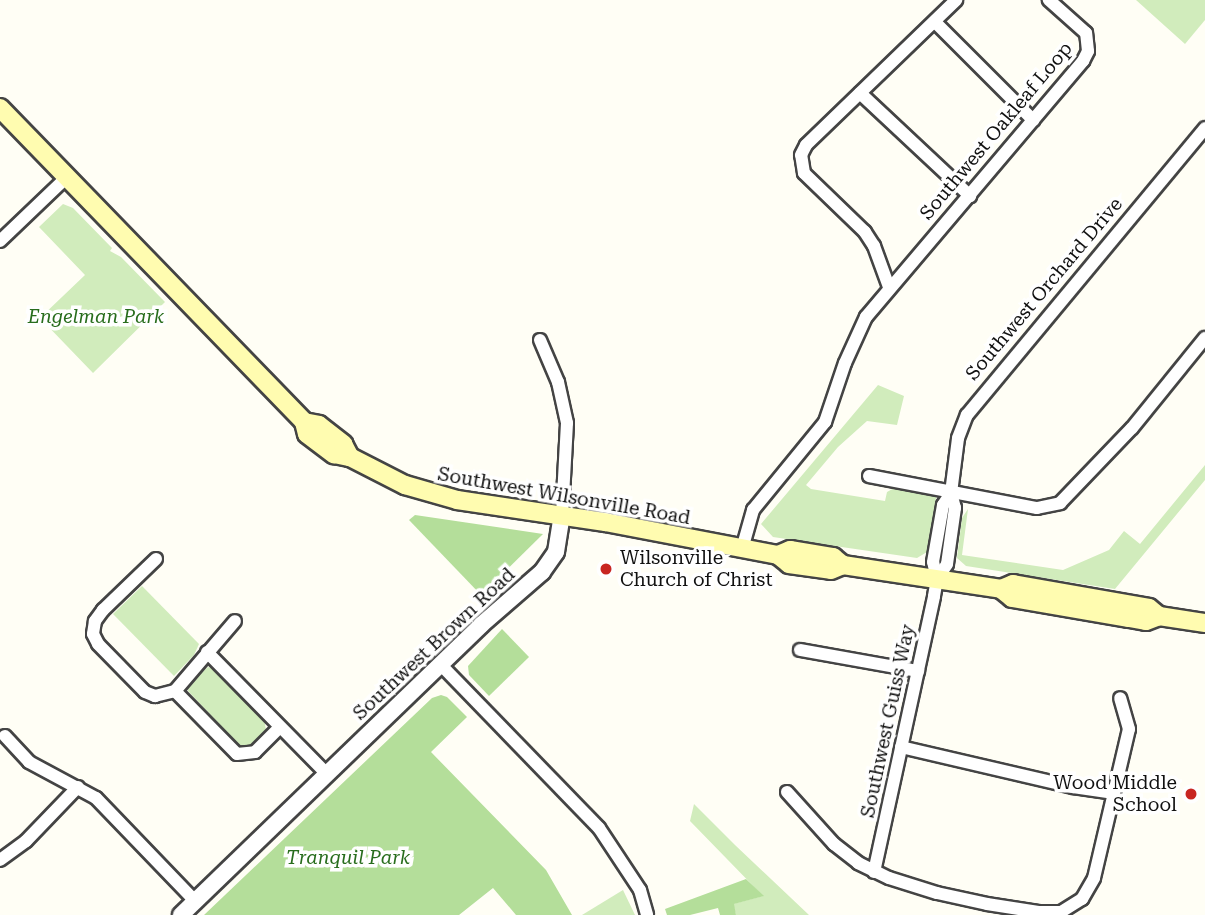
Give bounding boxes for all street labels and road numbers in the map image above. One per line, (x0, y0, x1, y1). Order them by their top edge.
street label: Southwest Oakleaf Loop (915, 38, 1077, 224)
street label: Southwest Orchard Drive (961, 193, 1127, 385)
street label: Southwest Wilsonville Road (436, 463, 692, 529)
street label: Southwest Brown Road (348, 563, 520, 725)
street label: Southwest Guiss Way (856, 622, 920, 820)

